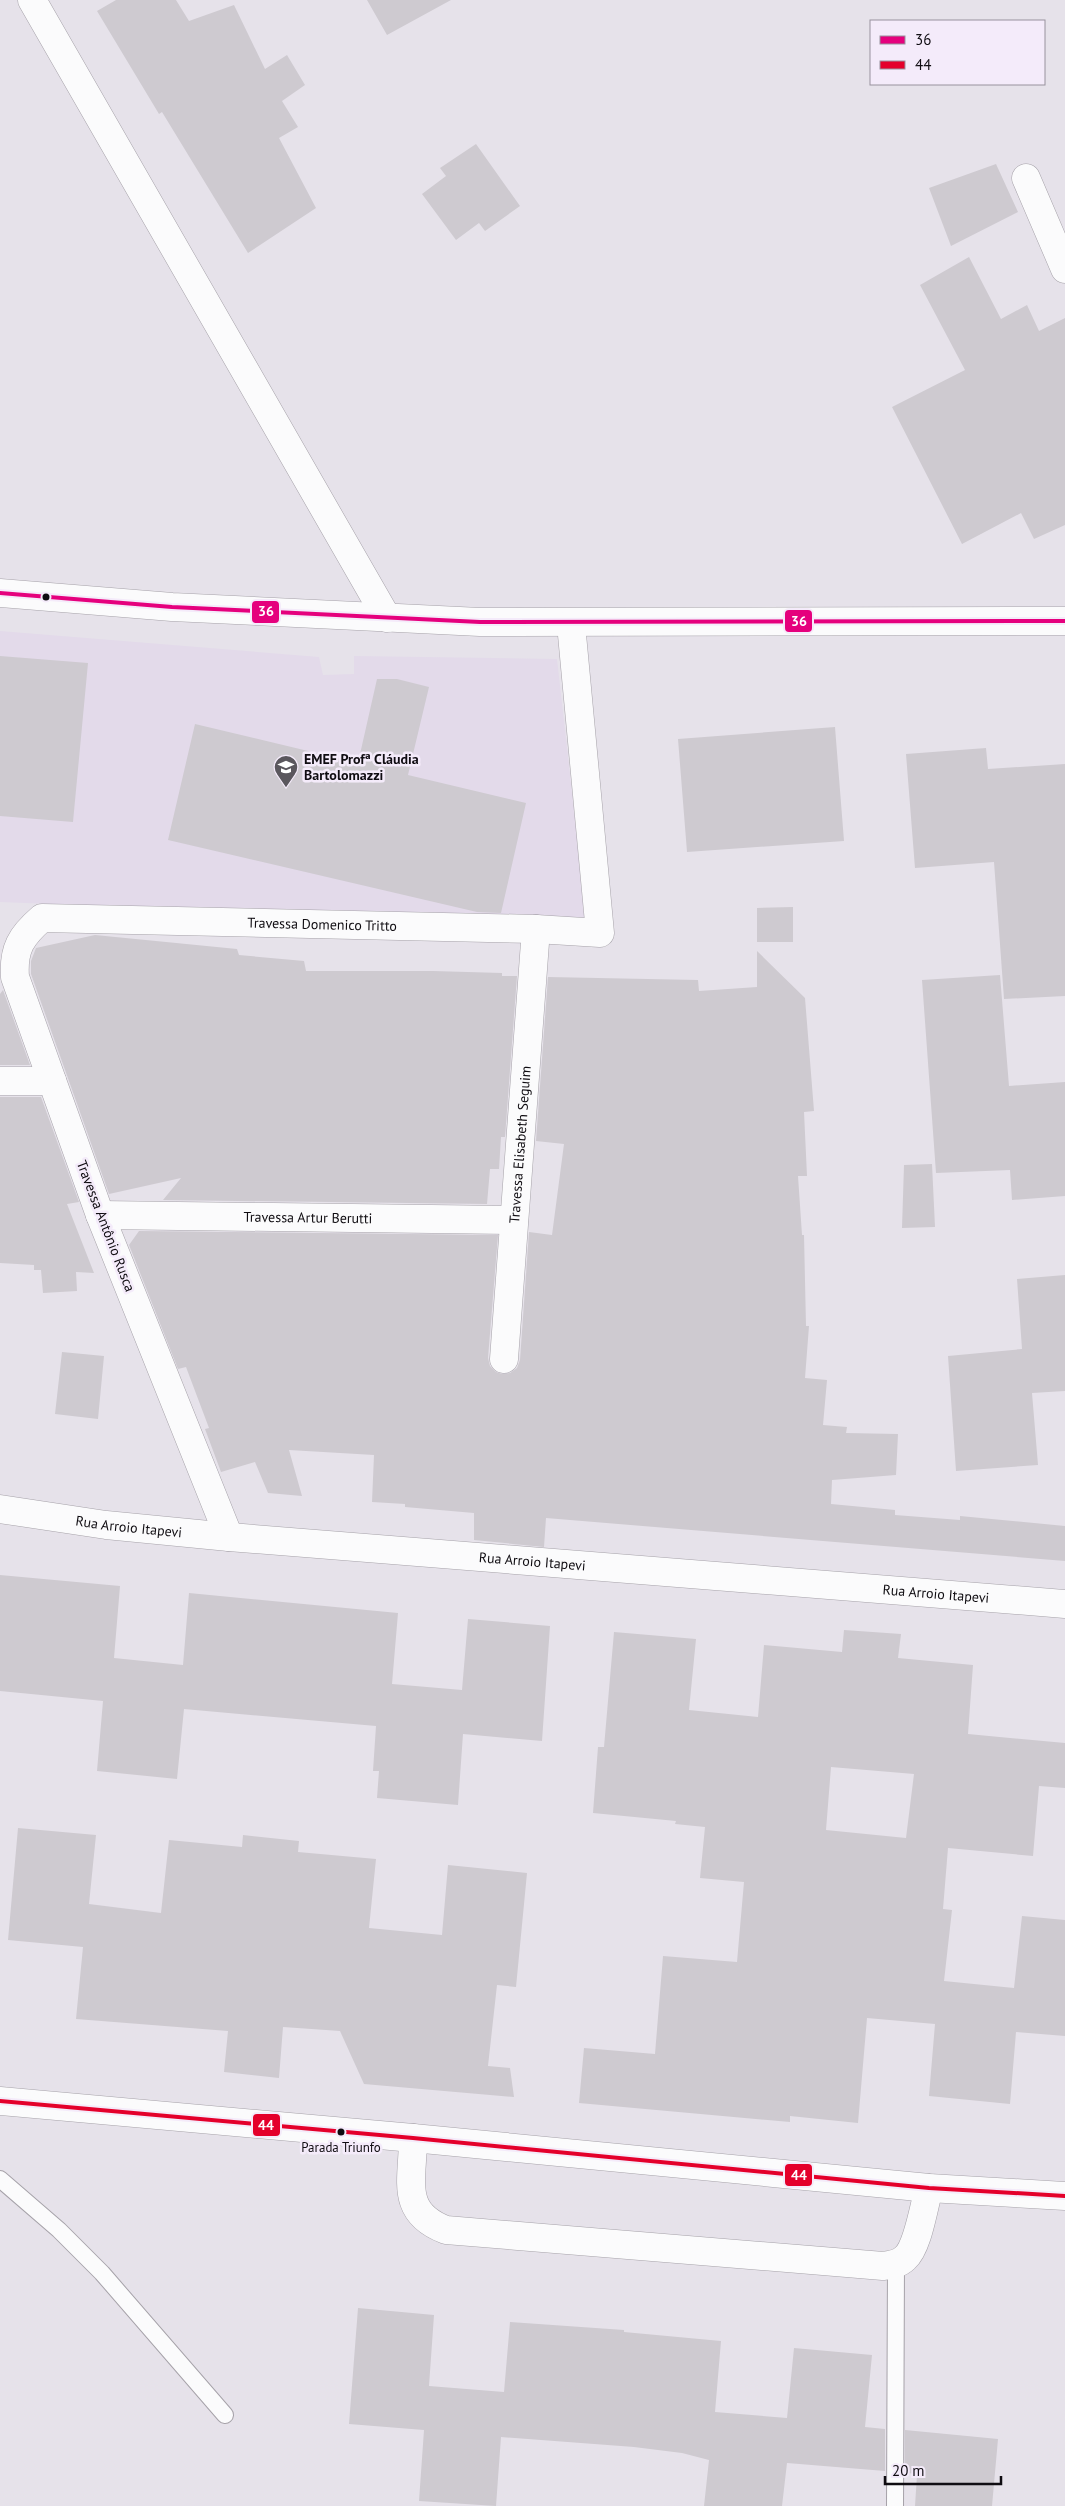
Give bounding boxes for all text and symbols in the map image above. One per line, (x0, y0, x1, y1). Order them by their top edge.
legend (870, 20, 1045, 85)
text: 36 (915, 30, 931, 49)
text: 44 (915, 55, 931, 74)
unlabelled marker (41, 592, 51, 602)
line badge: 36 (251, 600, 280, 624)
text: 36 (258, 602, 274, 620)
line badge: 36 (784, 609, 813, 633)
text: 36 (791, 612, 807, 630)
place label: EMEF Profª Cláudia Bartolomazzi (304, 750, 419, 784)
school or university icon: EMEF Profª Cláudia Bartolomazzi (273, 754, 299, 788)
street label: Travessa Domenico Tritto (247, 914, 397, 935)
street label: Travessa Elisabeth Seguim (505, 1065, 535, 1224)
street label: Travessa Antônio Rusca (73, 1158, 139, 1294)
street label: Travessa Artur Berutti (243, 1208, 373, 1227)
street label: Rua Arroio Itapevi (74, 1512, 183, 1541)
street label: Rua Arroio Itapevi (478, 1548, 586, 1575)
street label: Rua Arroio Itapevi (882, 1580, 990, 1607)
line badge: 44 (252, 2113, 281, 2137)
text: 44 (258, 2116, 274, 2134)
marker: Parada Triunfo (336, 2127, 346, 2137)
place label: Parada Triunfo (301, 2139, 381, 2156)
line badge: 44 (784, 2163, 813, 2187)
text: 44 (791, 2166, 807, 2184)
scale bar (885, 2454, 1001, 2486)
text: 20 m (892, 2461, 925, 2480)

